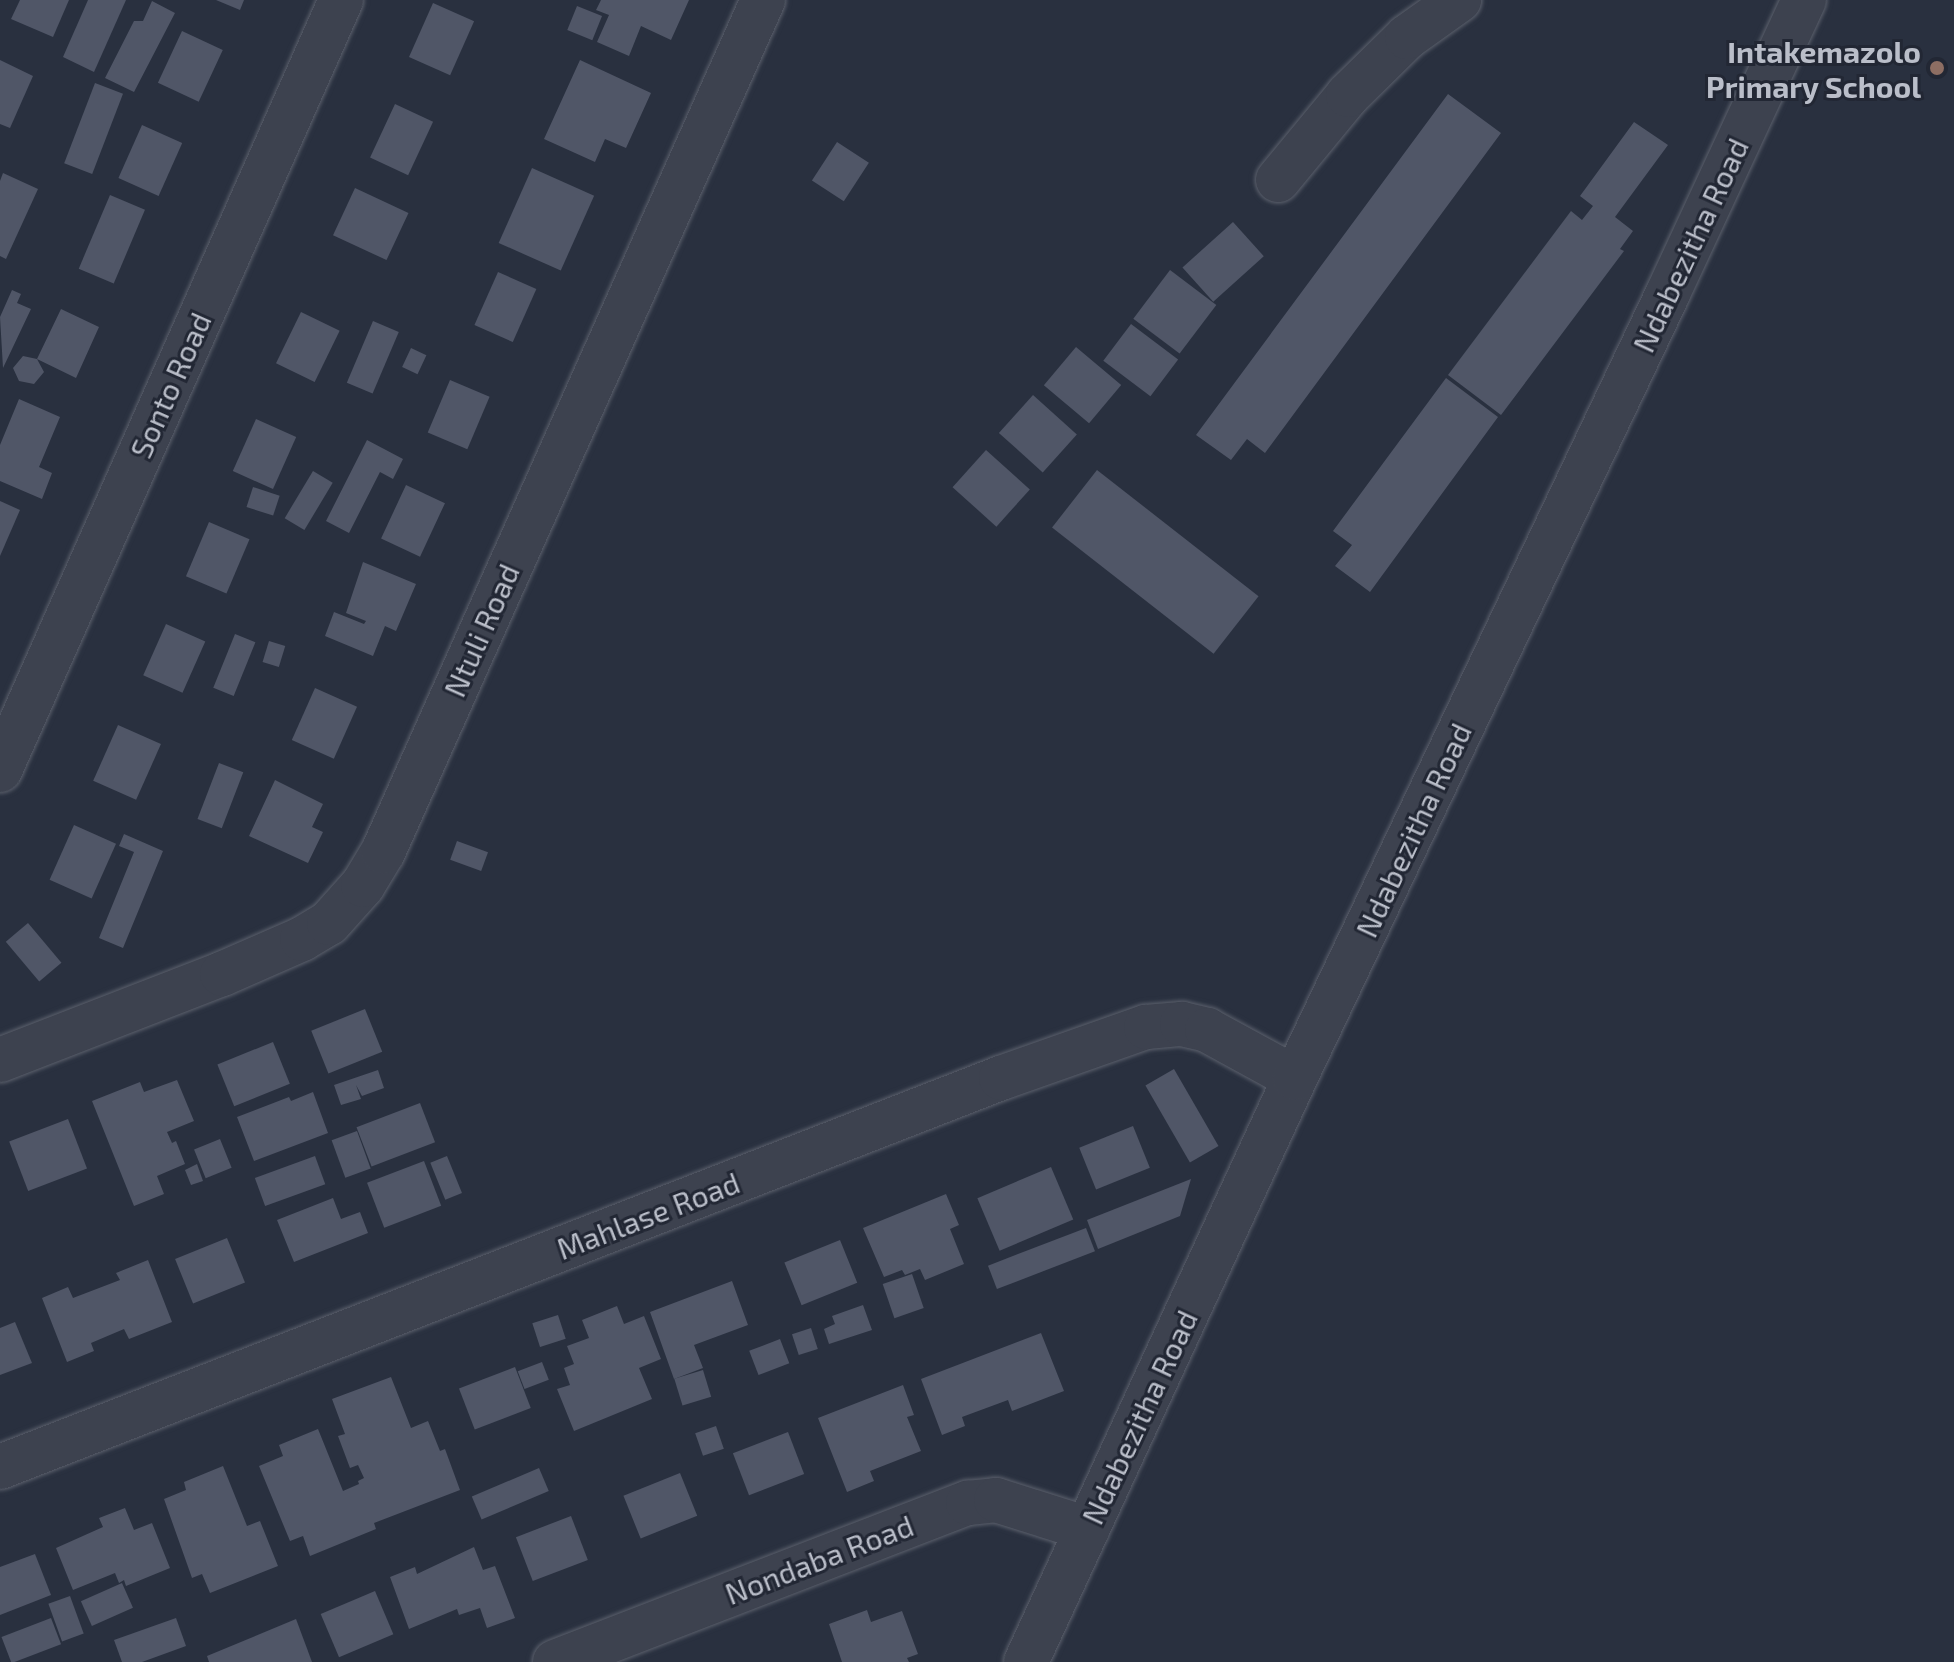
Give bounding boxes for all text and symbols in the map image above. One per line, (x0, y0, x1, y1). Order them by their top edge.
place label: Intakemazolo Primary School (1705, 33, 1921, 104)
marker: Intakemazolo Primary School (1928, 59, 1946, 77)
street label: Ndabezitha Road (1625, 132, 1755, 358)
street label: Sonto Road (122, 307, 218, 463)
street label: Ntuli Road (436, 558, 526, 702)
street label: Ndabezitha Road (1348, 717, 1478, 943)
street label: Mahlase Road (552, 1164, 744, 1266)
street label: Ndabezitha Road (1074, 1304, 1204, 1530)
street label: Nondaba Road (720, 1507, 918, 1611)

